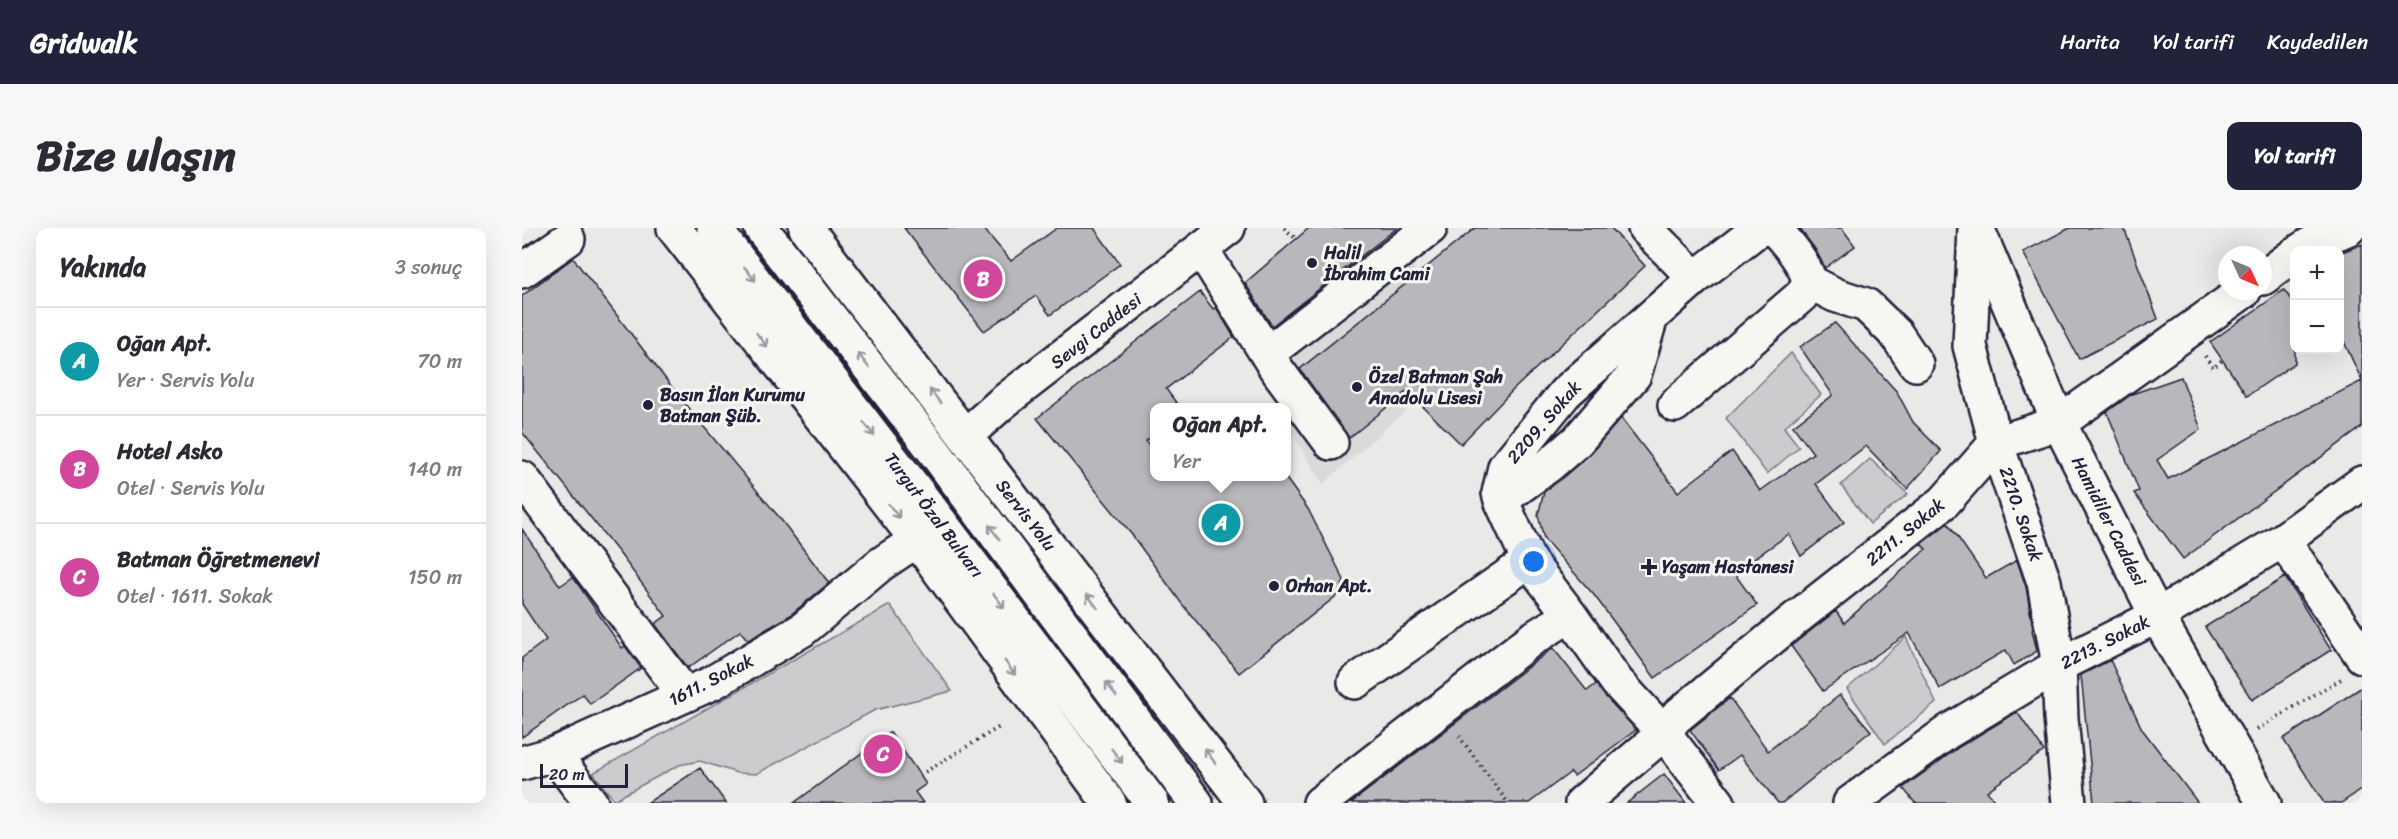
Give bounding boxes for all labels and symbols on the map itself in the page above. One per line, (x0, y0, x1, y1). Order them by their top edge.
place label: Halil İbrahim Cami (1323, 237, 1430, 290)
north arrow (2218, 246, 2272, 300)
pin: B (964, 256, 1002, 302)
marker: Halil İbrahim Cami (1305, 256, 1319, 270)
one-way arrow (743, 266, 756, 282)
street label: Sevgi Caddesi (1043, 284, 1150, 377)
one-way arrow (755, 332, 768, 348)
one-way arrow (857, 353, 870, 369)
place label: Özel Batman Şah Anadolu Lisesi (1368, 361, 1504, 414)
street label: 2209. Sokak (1498, 373, 1590, 471)
place label: Basın İlan Kurumu Batman Şüb. (660, 379, 805, 432)
marker: Özel Batman Şah Anadolu Lisesi (1350, 380, 1364, 394)
one-way arrow (929, 389, 941, 405)
marker: Basın İlan Kurumu Batman Şüb. (641, 398, 655, 412)
one-way arrow (862, 421, 875, 437)
street label: Turgut Özal Bulvarı (876, 445, 992, 585)
street label: Hamidiler Caddesi (2062, 450, 2156, 593)
street label: 2210. Sokak (1990, 462, 2052, 566)
street label: Servis Yolu (987, 472, 1065, 559)
street label: 2211. Sokak (1858, 489, 1952, 574)
pin: A (1202, 500, 1240, 546)
one-way arrow (888, 503, 901, 519)
one-way arrow (988, 524, 1001, 540)
your location (1519, 547, 1548, 576)
place label: Yaşam Hastanesi (1662, 551, 1794, 583)
marker: Yaşam Hastanesi (1640, 558, 1658, 576)
place label: Orhan Apt. (1286, 570, 1372, 602)
marker: Orhan Apt. (1267, 579, 1281, 593)
one-way arrow (993, 592, 1006, 608)
one-way arrow (1086, 593, 1099, 609)
street label: 2213. Sokak (2054, 606, 2156, 678)
street label: 1611. Sokak (663, 645, 760, 715)
one-way arrow (1004, 659, 1017, 675)
one-way arrow (1104, 681, 1117, 697)
pin: C (864, 732, 902, 776)
one-way arrow (1111, 748, 1123, 764)
one-way arrow (1204, 749, 1216, 765)
scale bar (540, 761, 628, 788)

